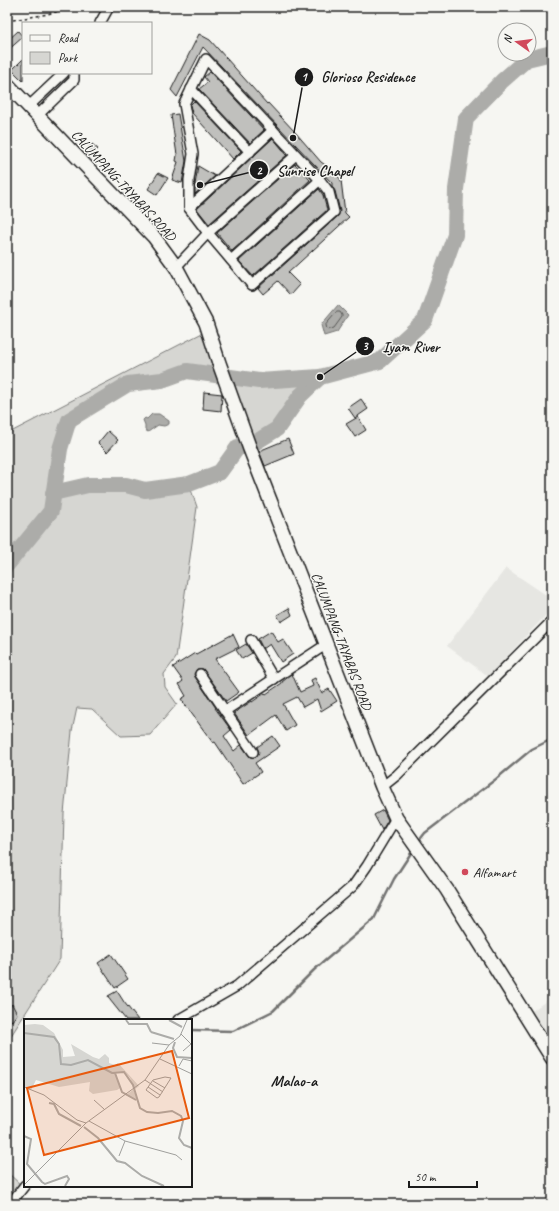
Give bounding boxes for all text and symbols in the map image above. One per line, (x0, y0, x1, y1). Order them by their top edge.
legend (22, 22, 152, 74)
north arrow (497, 22, 537, 62)
text: Road (58, 30, 80, 46)
text: N (500, 32, 515, 45)
text: Park (58, 50, 79, 66)
callout: Glorioso Residence (294, 64, 423, 91)
text: Glorioso Residence (321, 68, 416, 87)
text: 1 (301, 69, 308, 85)
street label: CALUMPANG-TAYABAS ROAD (68, 126, 181, 246)
callout: Sunrise Chapel (249, 157, 361, 184)
text: Sunrise Chapel (277, 162, 356, 181)
text: 2 (256, 163, 263, 179)
callout: Iyam River (355, 333, 448, 360)
text: 3 (362, 338, 369, 354)
text: Iyam River (383, 338, 441, 357)
street label: CALUMPANG-TAYABAS ROAD (307, 570, 376, 714)
place label: Alfamart (473, 864, 517, 881)
marker: Alfamart (460, 867, 470, 877)
inset map (24, 1019, 192, 1187)
district label: Malao-a (271, 1071, 319, 1091)
scale bar (409, 1163, 477, 1189)
text: 50 m (415, 1169, 437, 1185)

